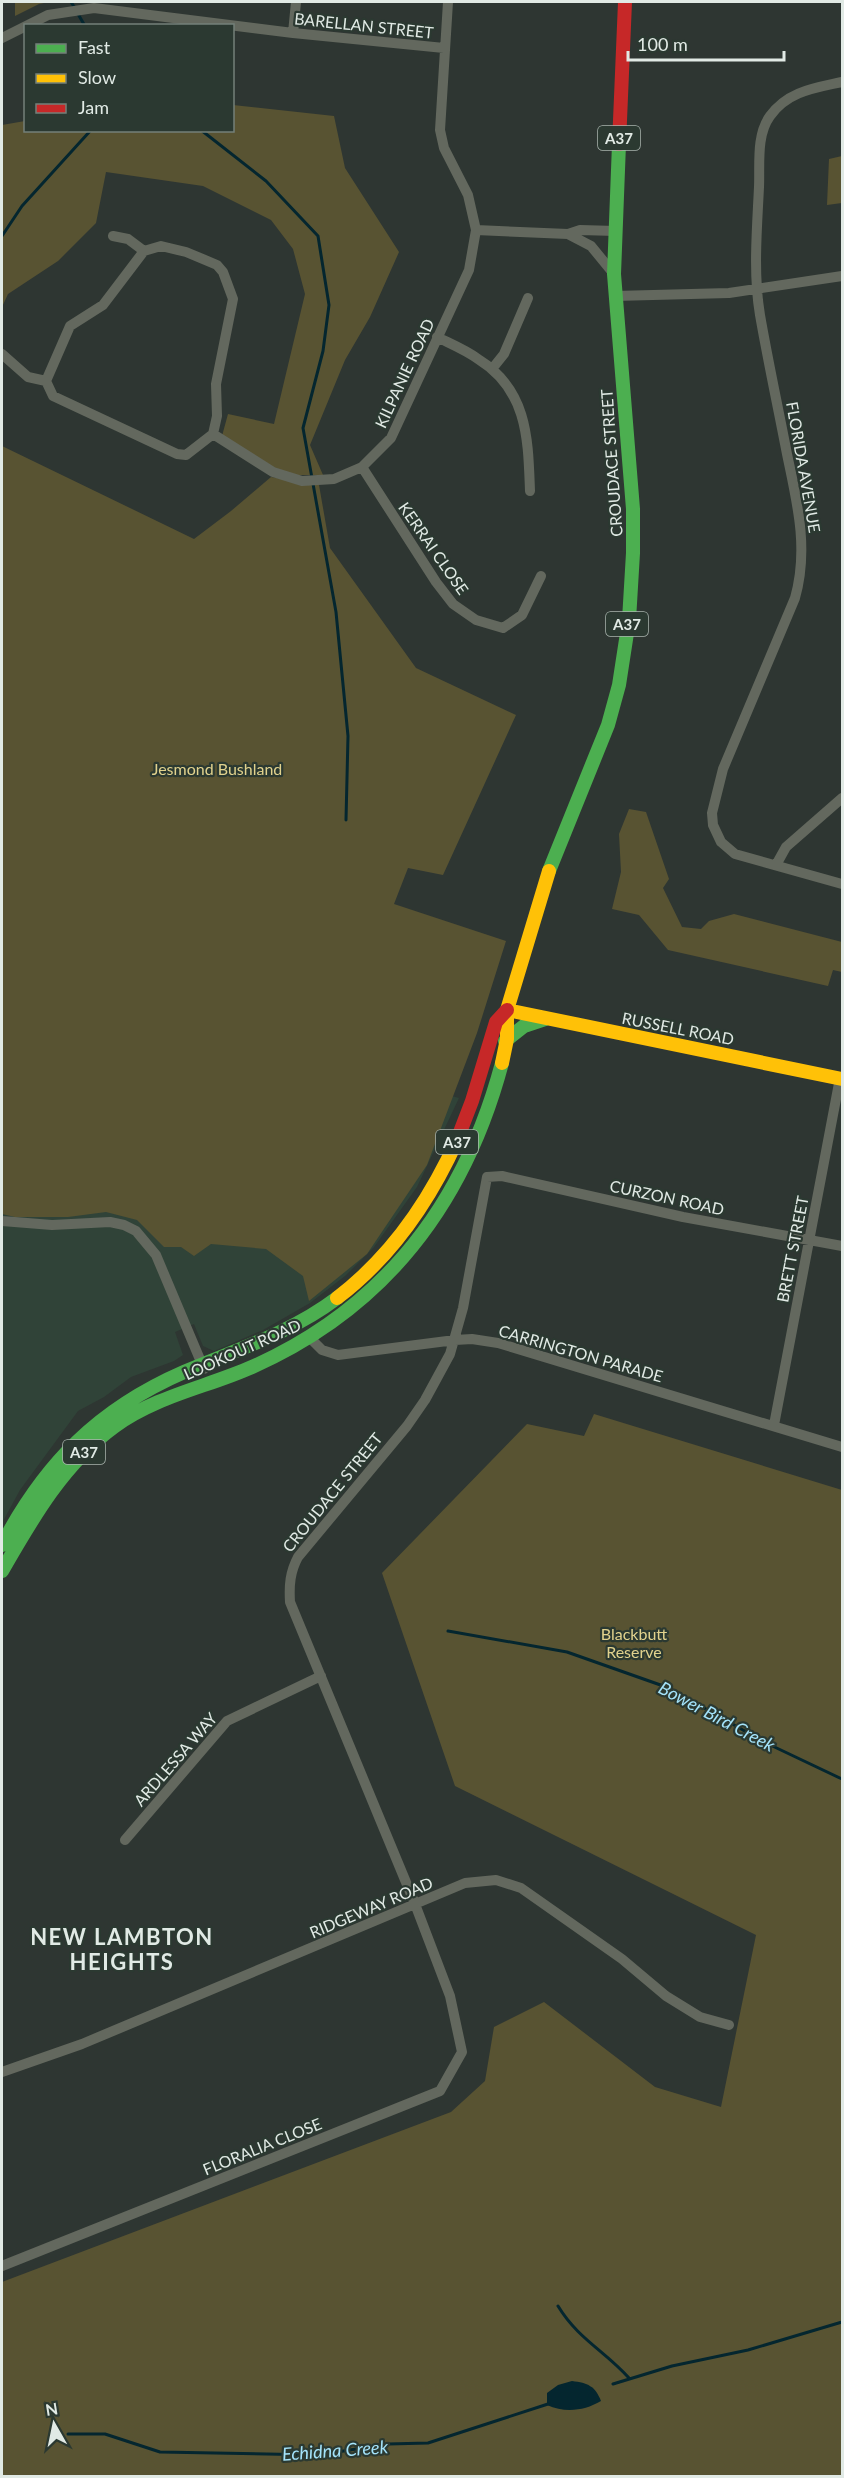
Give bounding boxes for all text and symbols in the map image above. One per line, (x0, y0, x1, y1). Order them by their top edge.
street label: BARELLAN STREET (293, 8, 435, 42)
legend (24, 24, 234, 132)
scale bar (628, 24, 784, 62)
text: 100 m (637, 33, 688, 55)
text: Fast (78, 36, 111, 58)
text: Slow (78, 66, 116, 88)
text: Jam (78, 96, 109, 118)
road number: A37 (598, 126, 640, 150)
street label: KILPANIE ROAD (370, 315, 438, 431)
street label: CROUDACE STREET (596, 388, 626, 537)
street label: FLORIDA AVENUE (783, 400, 825, 534)
street label: KERRAI CLOSE (395, 498, 473, 598)
road number: A37 (606, 612, 648, 636)
park label: Jesmond Bushland (152, 759, 282, 778)
street label: RUSSELL ROAD (620, 1008, 736, 1048)
road number: A37 (436, 1130, 478, 1154)
street label: CURZON ROAD (608, 1176, 726, 1218)
street label: BRETT STREET (772, 1194, 812, 1304)
street label: LOOKOUT ROAD (180, 1315, 304, 1383)
street label: CARRINGTON PARADE (497, 1320, 665, 1386)
street label: CROUDACE STREET (278, 1428, 386, 1555)
road number: A37 (63, 1440, 105, 1464)
park label: Blackbutt Reserve (601, 1624, 667, 1661)
water label: Bower Bird Creek (655, 1676, 779, 1756)
street label: ARDLESSA WAY (129, 1708, 221, 1810)
street label: RIDGEWAY ROAD (307, 1872, 435, 1942)
district label: NEW LAMBTON HEIGHTS (30, 1923, 214, 1975)
street label: FLORALIA CLOSE (200, 2113, 324, 2179)
north arrow (24, 2394, 84, 2454)
text: N (44, 2398, 59, 2419)
water label: Echidna Creek (281, 2435, 389, 2465)

